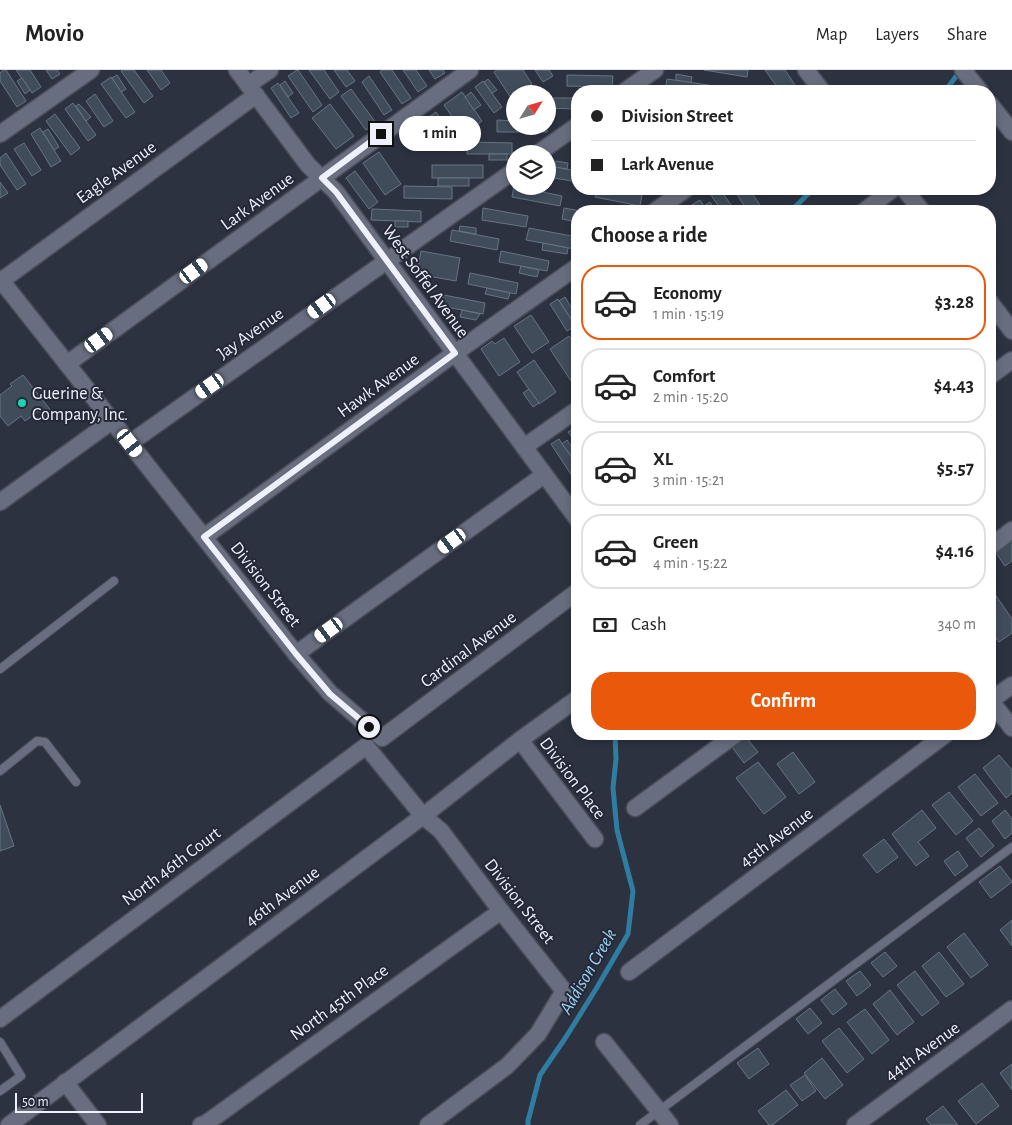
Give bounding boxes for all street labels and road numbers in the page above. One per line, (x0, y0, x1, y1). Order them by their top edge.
street label: Eagle Avenue (73, 138, 160, 208)
street label: Lark Avenue (218, 170, 297, 234)
street label: West Soffel Avenue (378, 222, 472, 341)
street label: Jay Avenue (214, 305, 287, 363)
street label: Hawk Avenue (335, 350, 423, 421)
street label: Division Street (227, 539, 304, 631)
street label: Cardinal Avenue (417, 608, 520, 691)
street label: Division Place (536, 734, 609, 823)
street label: 45th Avenue (737, 805, 817, 871)
street label: North 46th Court (119, 824, 224, 910)
street label: Division Street (481, 856, 558, 948)
street label: 46th Avenue (242, 863, 323, 930)
street label: North 45th Place (287, 961, 392, 1044)
street label: 44th Avenue (882, 1019, 963, 1085)

